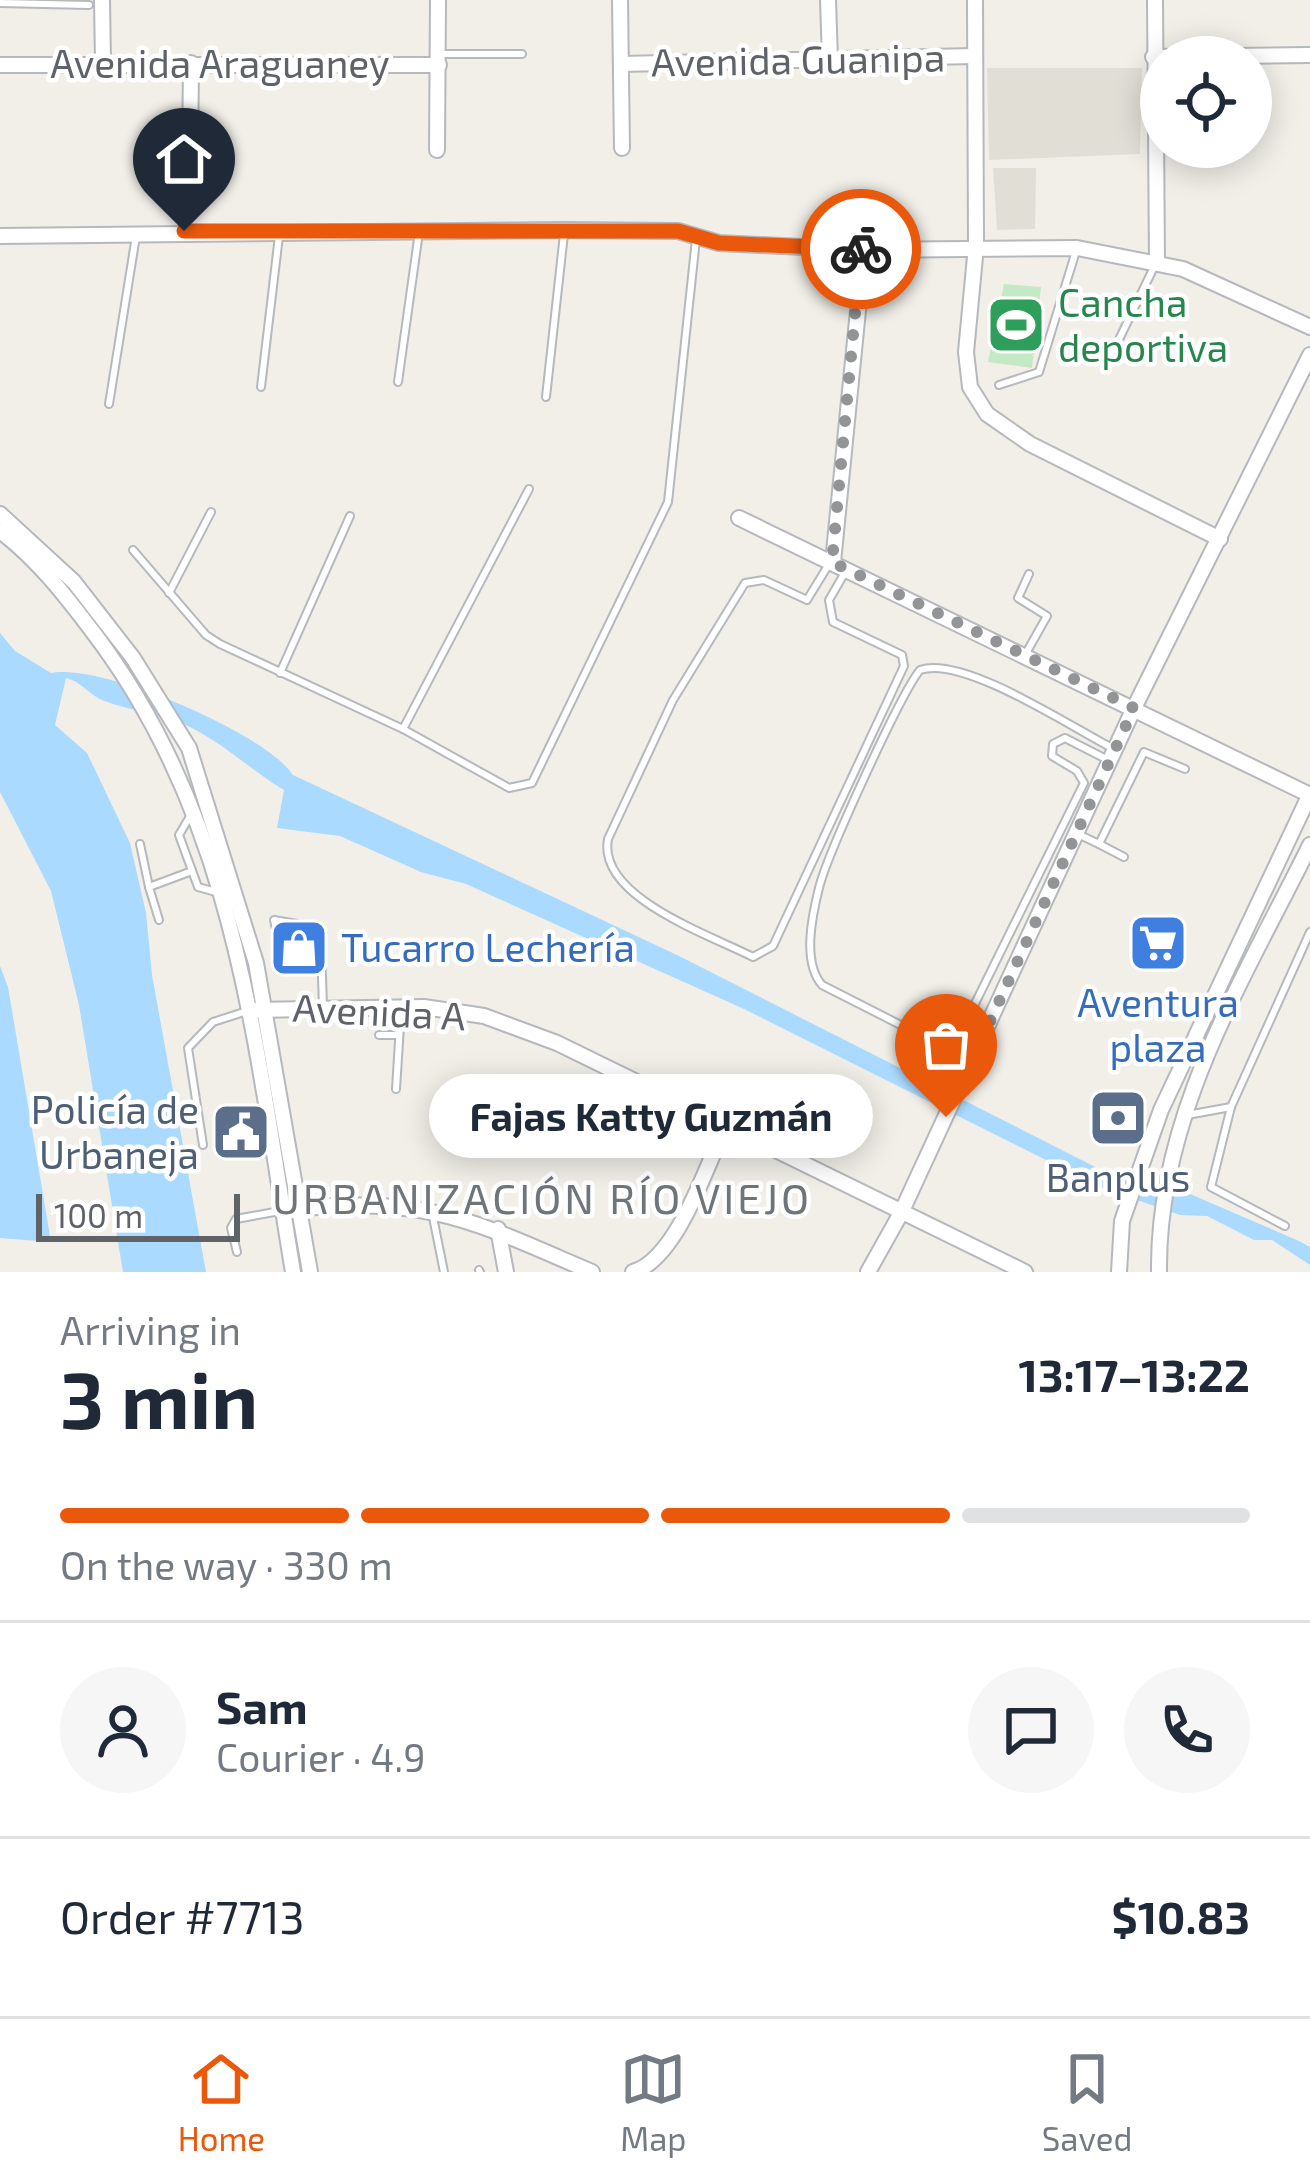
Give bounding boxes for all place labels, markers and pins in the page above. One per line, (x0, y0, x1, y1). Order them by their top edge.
pin (133, 108, 235, 231)
place label: Cancha deportiva (1058, 278, 1228, 370)
sports icon: Cancha deportiva (985, 294, 1047, 356)
supermarket icon: Aventura plaza (1127, 912, 1189, 974)
shop icon: Tucarro Lechería (268, 917, 330, 979)
place label: Tucarro Lechería (341, 923, 635, 970)
place label: Aventura plaza (1077, 978, 1239, 1070)
pin (895, 994, 997, 1117)
callout: Fajas Katty Guzmán (430, 1075, 874, 1159)
place label: Policía de Urbaneja (31, 1085, 199, 1177)
bank icon: Banplus (1087, 1087, 1149, 1149)
public building icon: Policía de Urbaneja (210, 1101, 272, 1163)
place label: Banplus (1046, 1153, 1190, 1200)

